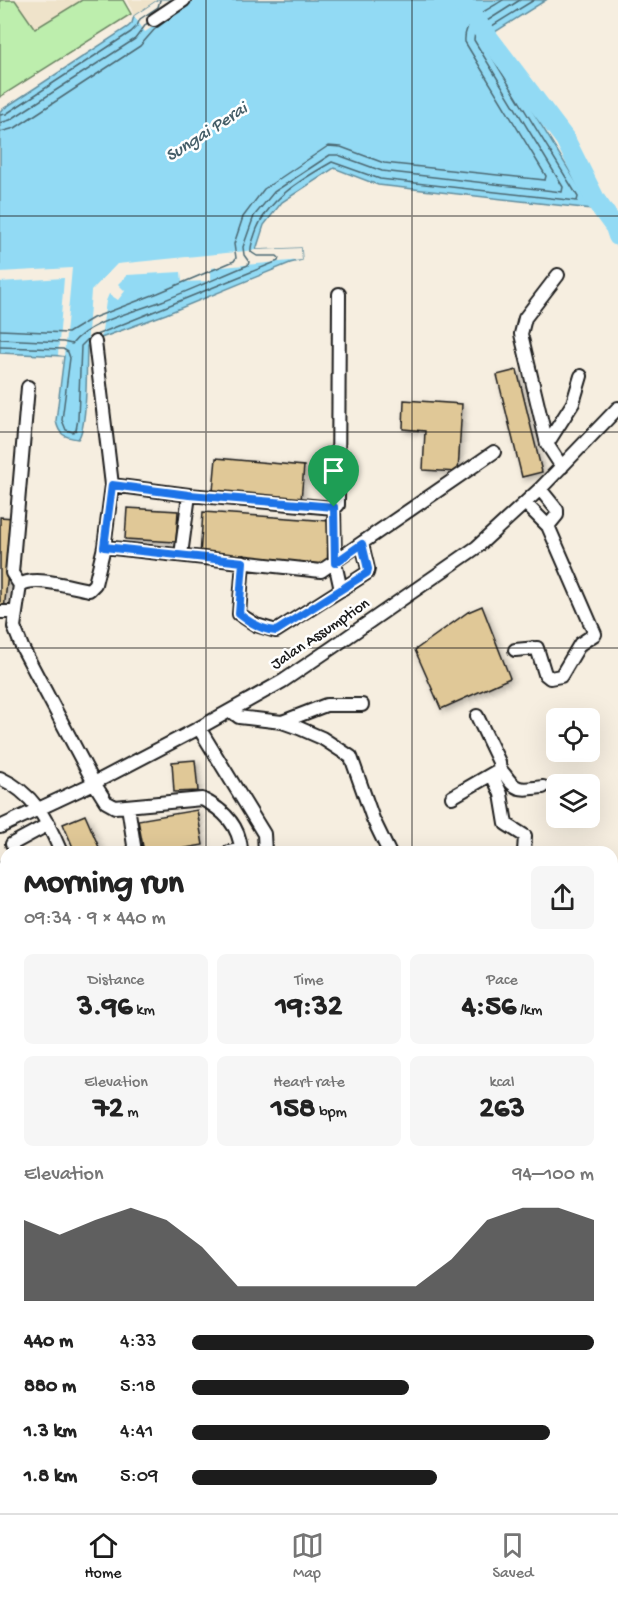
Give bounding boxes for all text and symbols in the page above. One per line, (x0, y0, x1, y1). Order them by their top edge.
water label: Sungai Perai (162, 98, 254, 167)
pin (308, 445, 359, 507)
icon: arrive (317, 454, 350, 487)
street label: Jalan Assumption (268, 595, 374, 675)
map controls (546, 708, 600, 828)
button: locate (546, 708, 600, 762)
button: layers (546, 774, 600, 828)
text: Morning run (24, 866, 184, 904)
button: share (531, 866, 594, 929)
text: 09:34 · 9 × 440 m (24, 908, 166, 931)
text: Distance (88, 972, 144, 991)
text: Time (294, 972, 324, 991)
text: Pace (486, 972, 518, 991)
text: 3.96 (77, 991, 132, 1026)
text: 19:32 (276, 991, 342, 1026)
text: 4:56 (462, 991, 516, 1026)
text: km (132, 1002, 155, 1021)
text: /km (516, 1002, 542, 1021)
text: Elevation (84, 1074, 148, 1093)
text: Heart rate (273, 1074, 345, 1093)
text: kcal (490, 1074, 514, 1093)
text: 72 (93, 1093, 124, 1128)
text: 158 (271, 1093, 315, 1128)
text: 263 (479, 1093, 525, 1128)
text: m (124, 1104, 139, 1123)
text: bpm (315, 1104, 347, 1123)
text: Elevation (24, 1164, 104, 1187)
text: 94–100 m (513, 1164, 594, 1187)
text: 440 m (24, 1331, 73, 1354)
text: 4:33 (120, 1331, 157, 1354)
text: 880 m (24, 1376, 76, 1399)
text: 5:18 (120, 1376, 156, 1399)
text: 1.3 km (24, 1421, 77, 1444)
text: 4:41 (120, 1421, 153, 1444)
text: 1.8 km (24, 1466, 77, 1489)
text: 5:09 (120, 1466, 158, 1489)
tab: Home (84, 1529, 122, 1584)
tab: Map (291, 1529, 324, 1584)
tab: Saved (492, 1529, 533, 1584)

